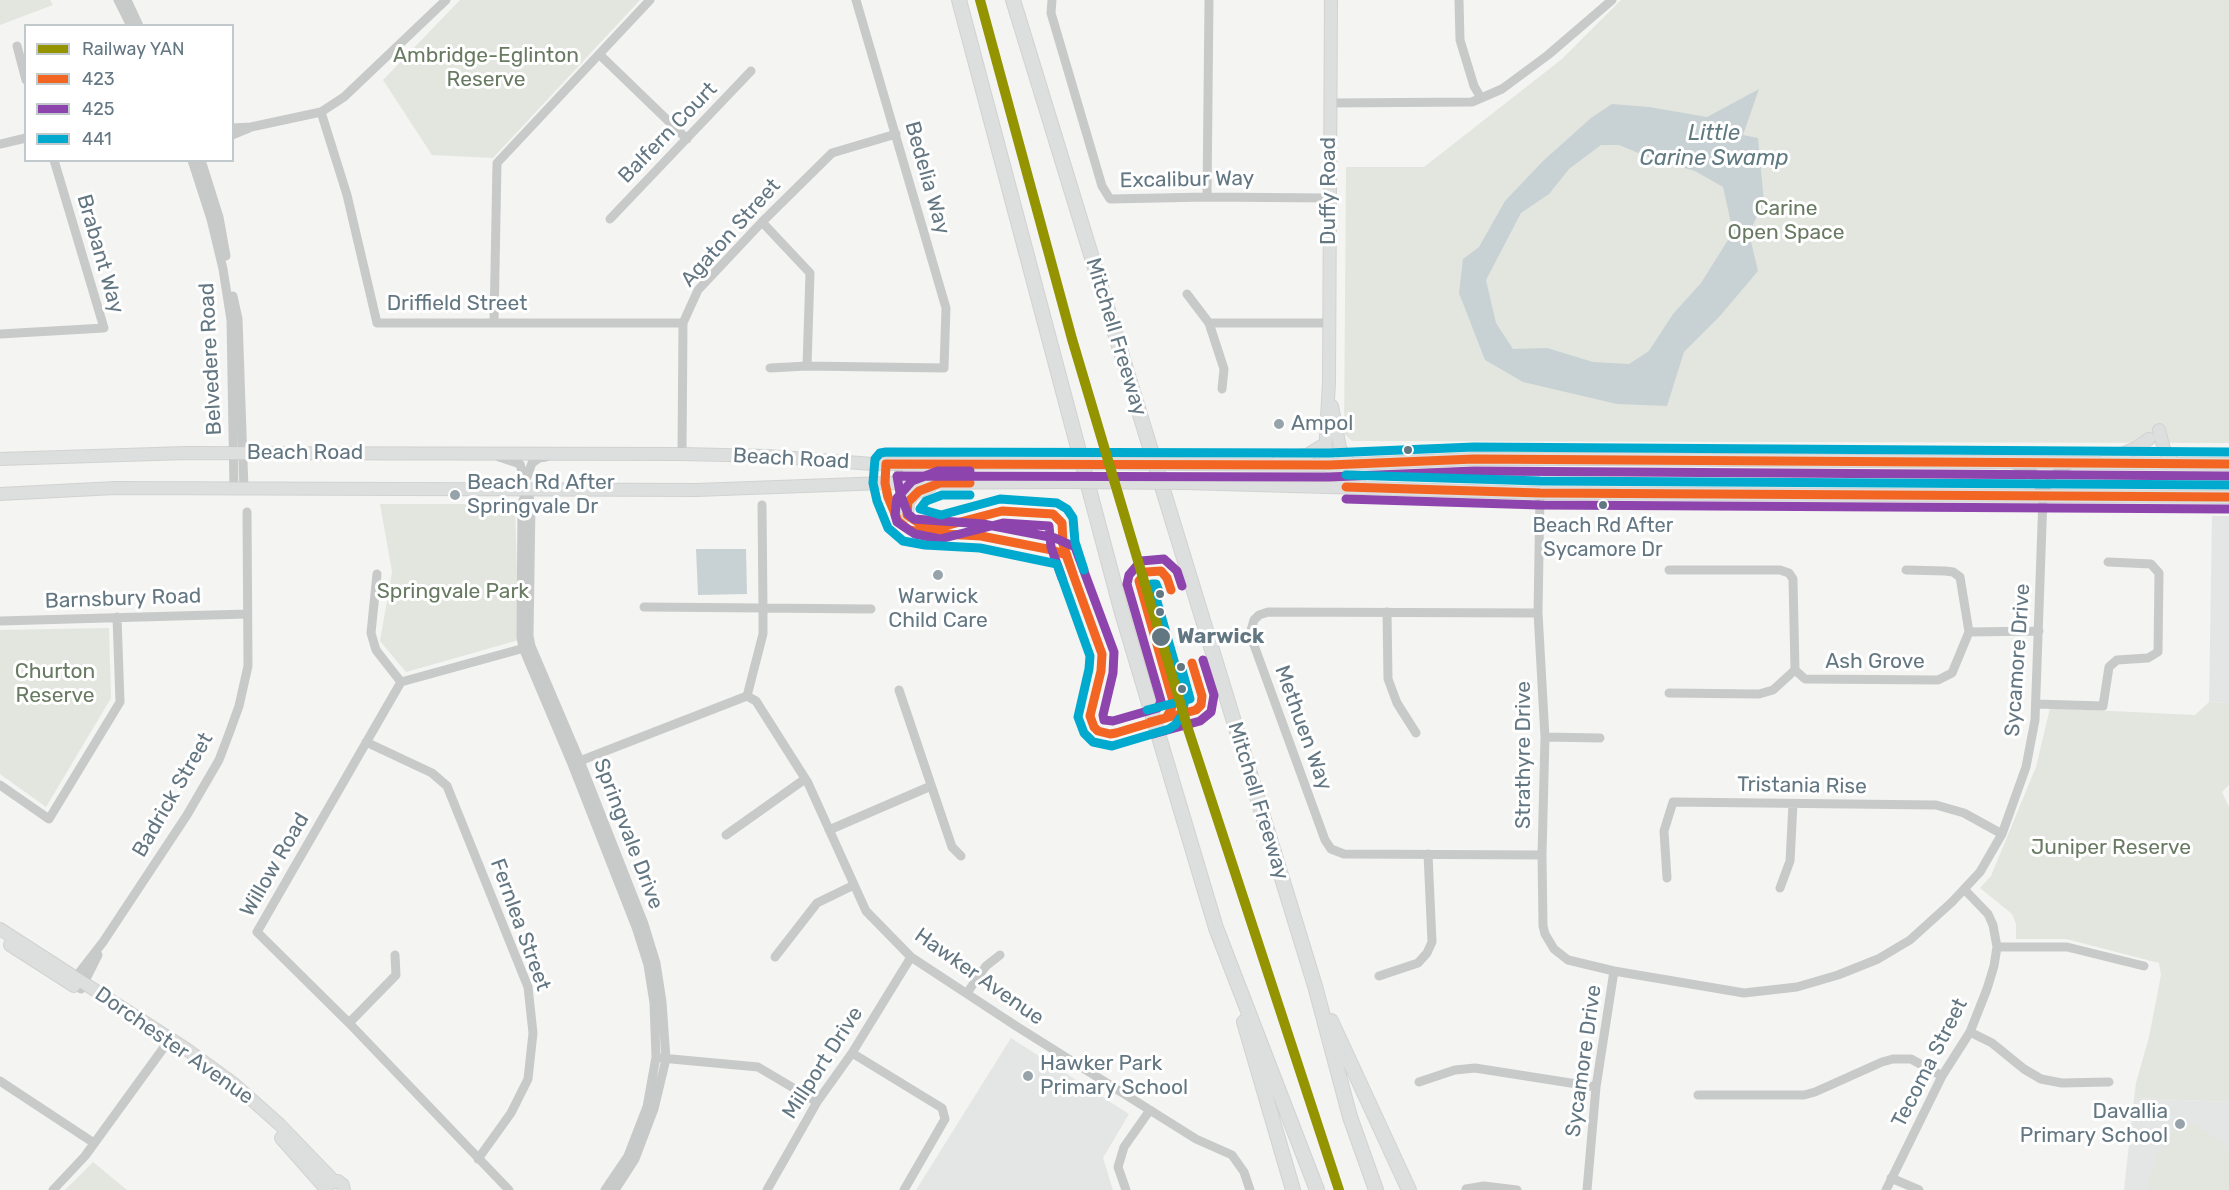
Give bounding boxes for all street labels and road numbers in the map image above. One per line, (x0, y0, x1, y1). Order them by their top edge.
street label: Balfern Court (613, 77, 723, 189)
street label: Bedelia Way (899, 119, 955, 237)
street label: Duffy Road (1316, 137, 1342, 245)
street label: Excalibur Way (1119, 166, 1255, 194)
street label: Agaton Street (676, 174, 786, 292)
street label: Brabant Way (71, 192, 129, 316)
street label: Mitchell Freeway (1080, 255, 1152, 419)
street label: Belvedere Road (194, 282, 228, 436)
street label: Driffield Street (387, 291, 527, 317)
street label: Beach Road (247, 440, 363, 466)
street label: Beach Road (732, 443, 850, 475)
street label: Sycamore Drive (2000, 583, 2036, 737)
street label: Barnsbury Road (44, 584, 202, 614)
street label: Ash Grove (1825, 649, 1925, 675)
street label: Methuen Way (1269, 662, 1337, 794)
street label: Strathyre Drive (1511, 681, 1537, 829)
street label: Mitchell Freeway (1222, 719, 1294, 883)
street label: Badrick Street (127, 728, 219, 862)
street label: Springvale Drive (588, 755, 668, 913)
street label: Tristania Rise (1737, 772, 1867, 800)
street label: Willow Road (235, 809, 315, 921)
street label: Fernlea Street (484, 855, 556, 995)
street label: Hawker Avenue (909, 923, 1049, 1031)
street label: Dorchester Avenue (90, 982, 258, 1110)
street label: Sycamore Drive (1561, 983, 1607, 1139)
street label: Tecoma Street (1887, 994, 1973, 1132)
street label: Millport Drive (777, 1002, 869, 1124)

